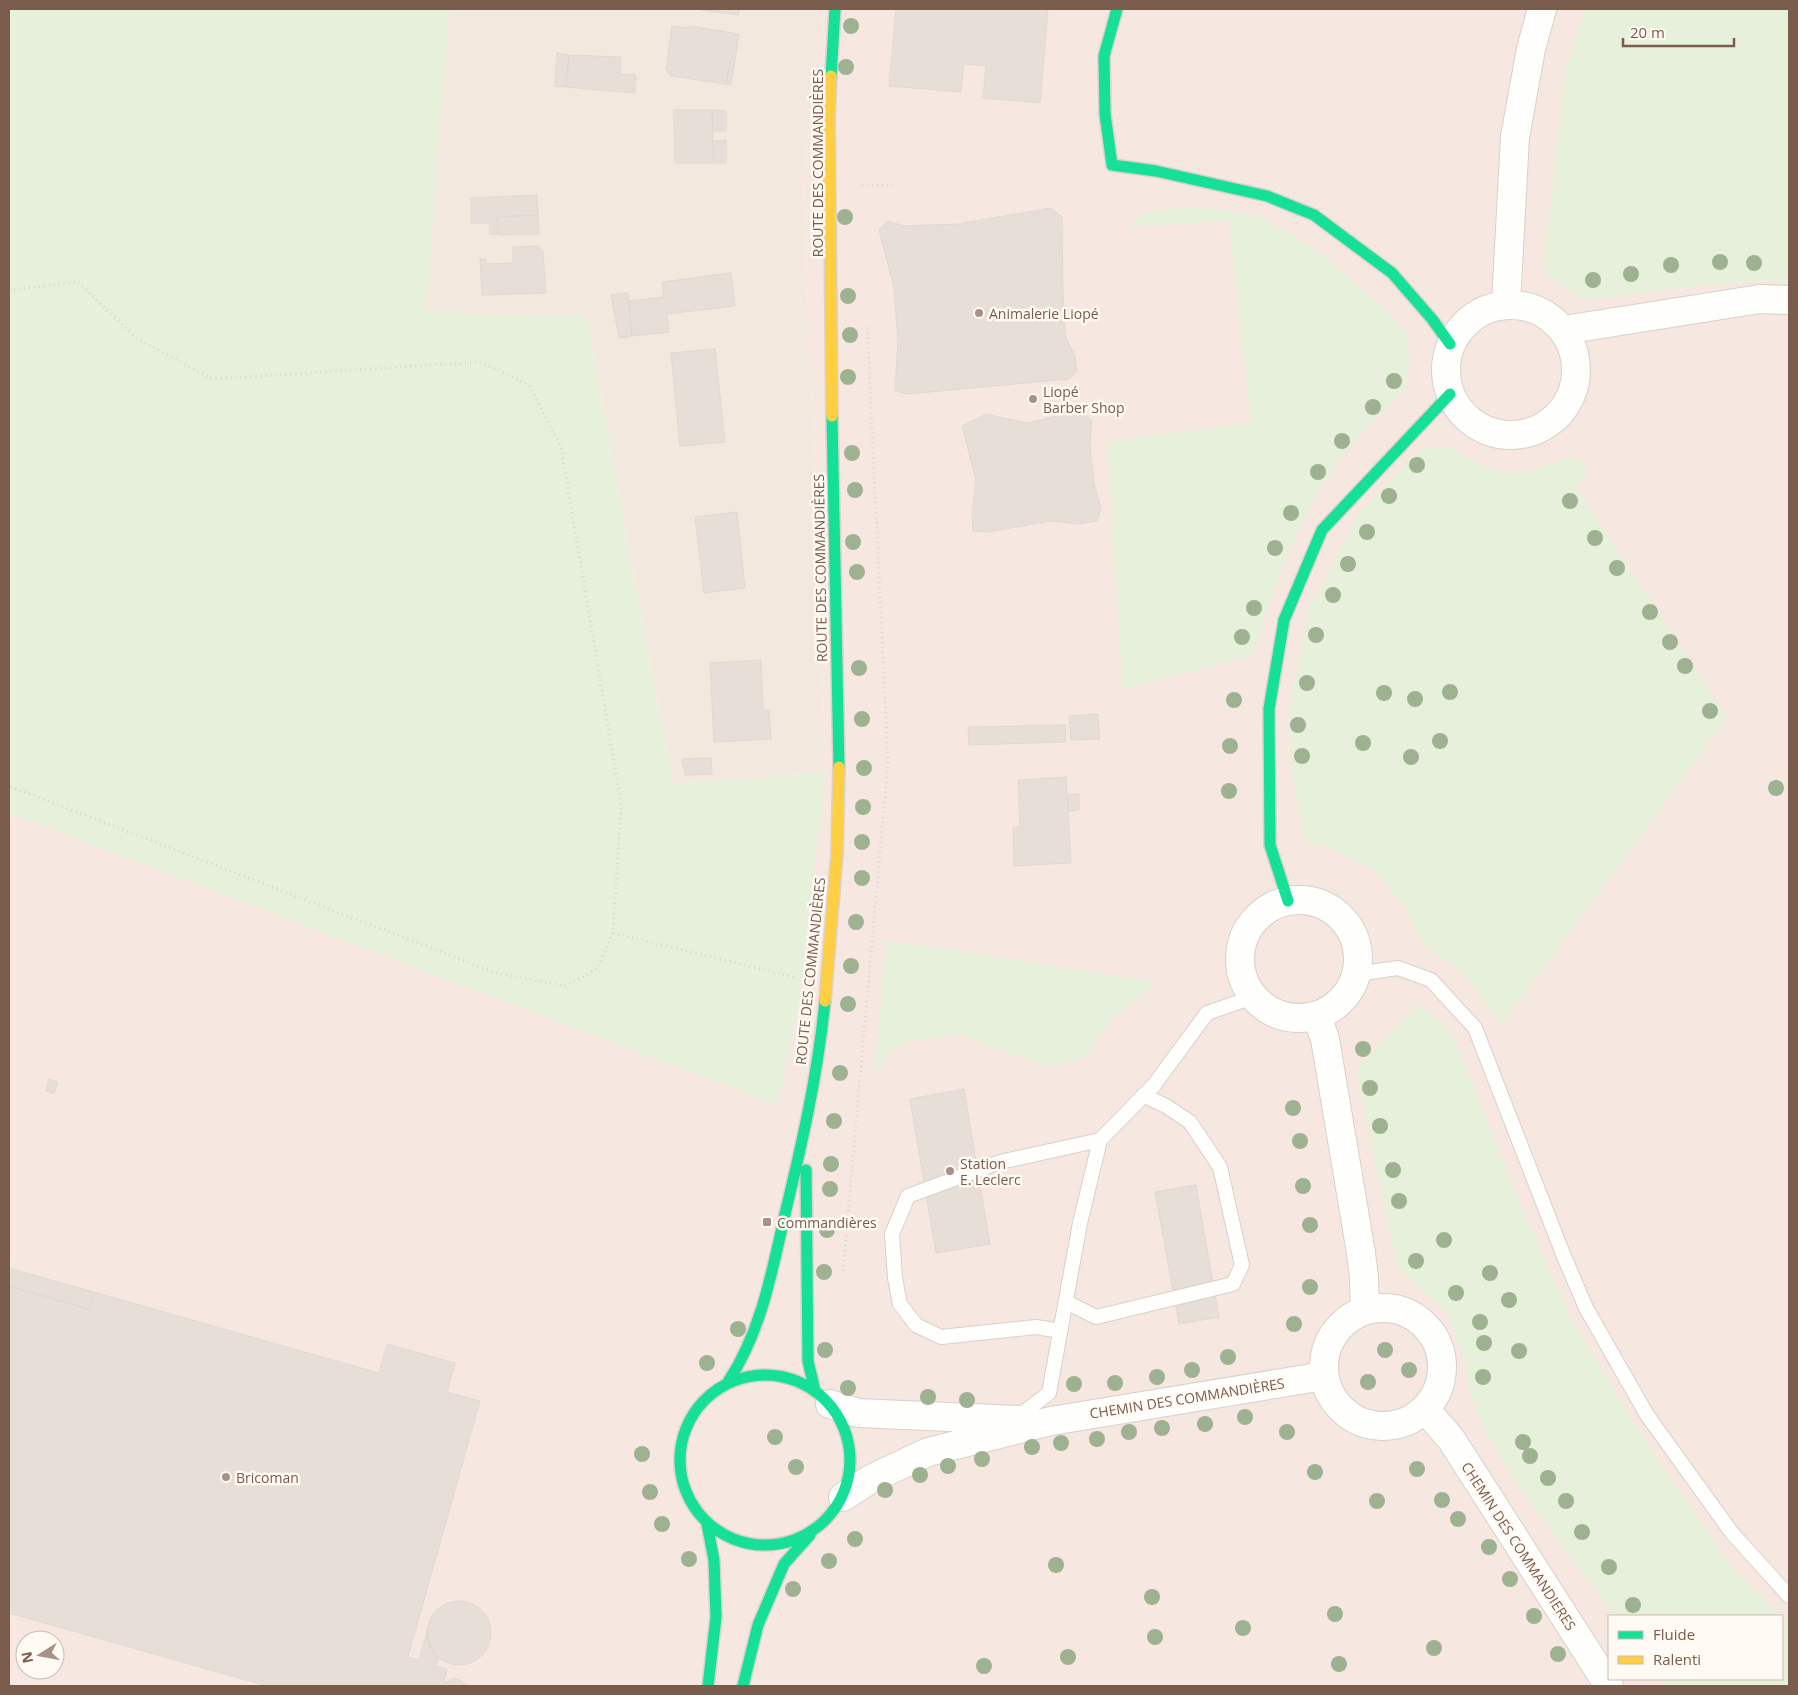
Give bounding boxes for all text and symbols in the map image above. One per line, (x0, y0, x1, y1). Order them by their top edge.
scale bar (1623, 15, 1734, 47)
text: 20 m (1630, 22, 1665, 42)
street label: ROUTE DES COMMANDIÈRES (808, 69, 827, 257)
place label: Animalerie Liopé (989, 304, 1099, 323)
marker: Animalerie Liopé (973, 307, 985, 319)
place label: Liopé Barber Shop (1043, 382, 1125, 417)
marker: Liopé Barber Shop (1027, 393, 1039, 405)
street label: ROUTE DES COMMANDIÈRES (809, 474, 831, 662)
street label: ROUTE DES COMMANDIÈRES (791, 876, 829, 1066)
place label: Station E. Leclerc (960, 1154, 1021, 1189)
marker: Station E. Leclerc (944, 1165, 956, 1177)
place label: Commandières (777, 1213, 877, 1232)
marker: Commandières (761, 1216, 773, 1228)
street label: CHEMIN DES COMMANDIÈRES (1088, 1373, 1286, 1423)
street label: CHEMIN DES COMMANDIERES (1457, 1458, 1581, 1634)
place label: Bricoman (236, 1468, 299, 1487)
marker: Bricoman (220, 1471, 232, 1483)
legend (1608, 1615, 1783, 1680)
text: Fluide (1653, 1624, 1695, 1644)
north arrow (15, 1630, 65, 1680)
text: Ralenti (1653, 1649, 1701, 1669)
text: N (16, 1650, 37, 1665)

